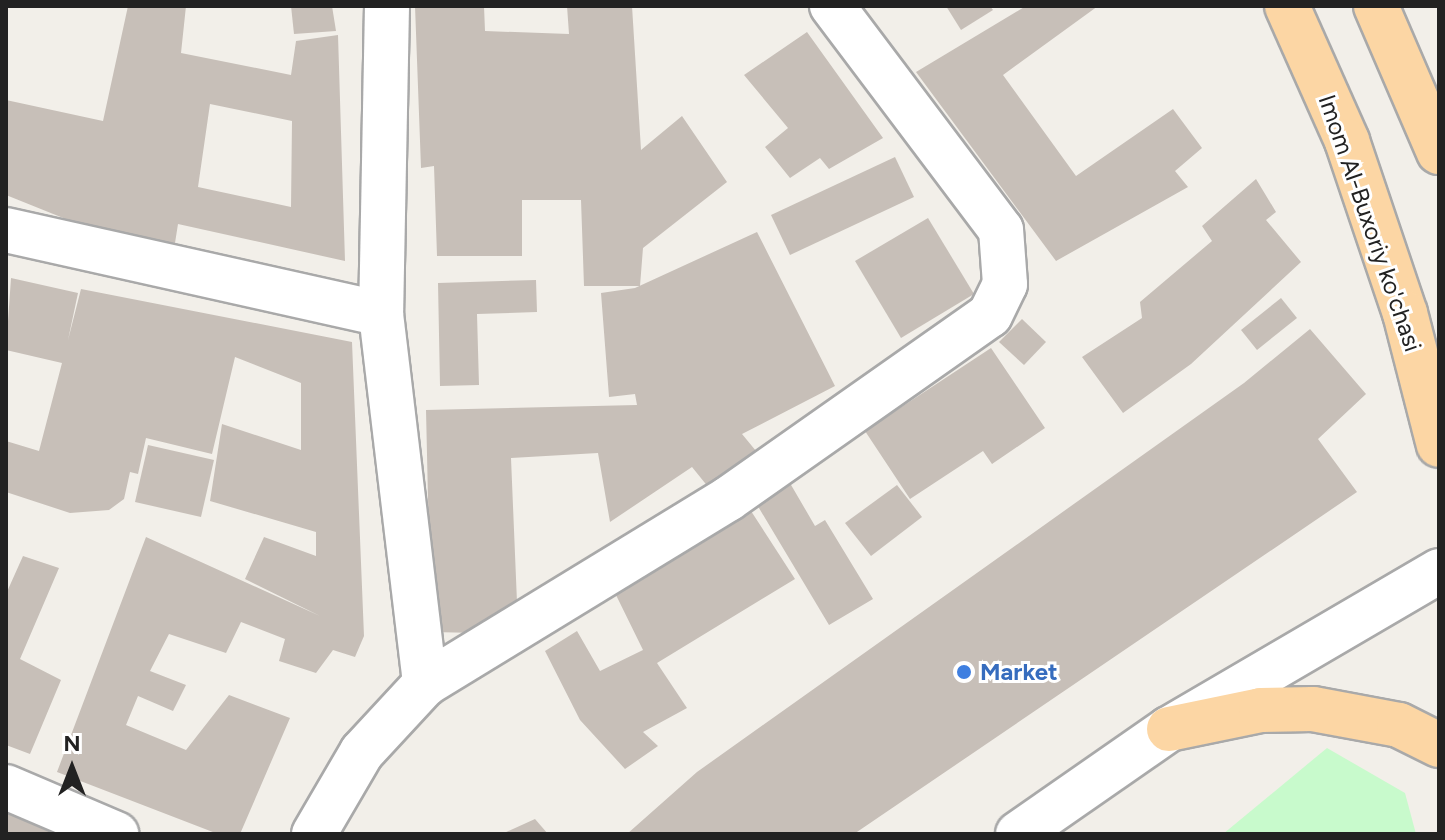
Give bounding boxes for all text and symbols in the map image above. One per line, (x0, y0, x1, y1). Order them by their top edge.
street label: Imom Al-Buxoriy ko'chasi (1312, 91, 1428, 355)
place label: Market (980, 658, 1058, 686)
marker: Market (955, 663, 973, 681)
north arrow (32, 728, 112, 808)
text: N (63, 730, 81, 757)

